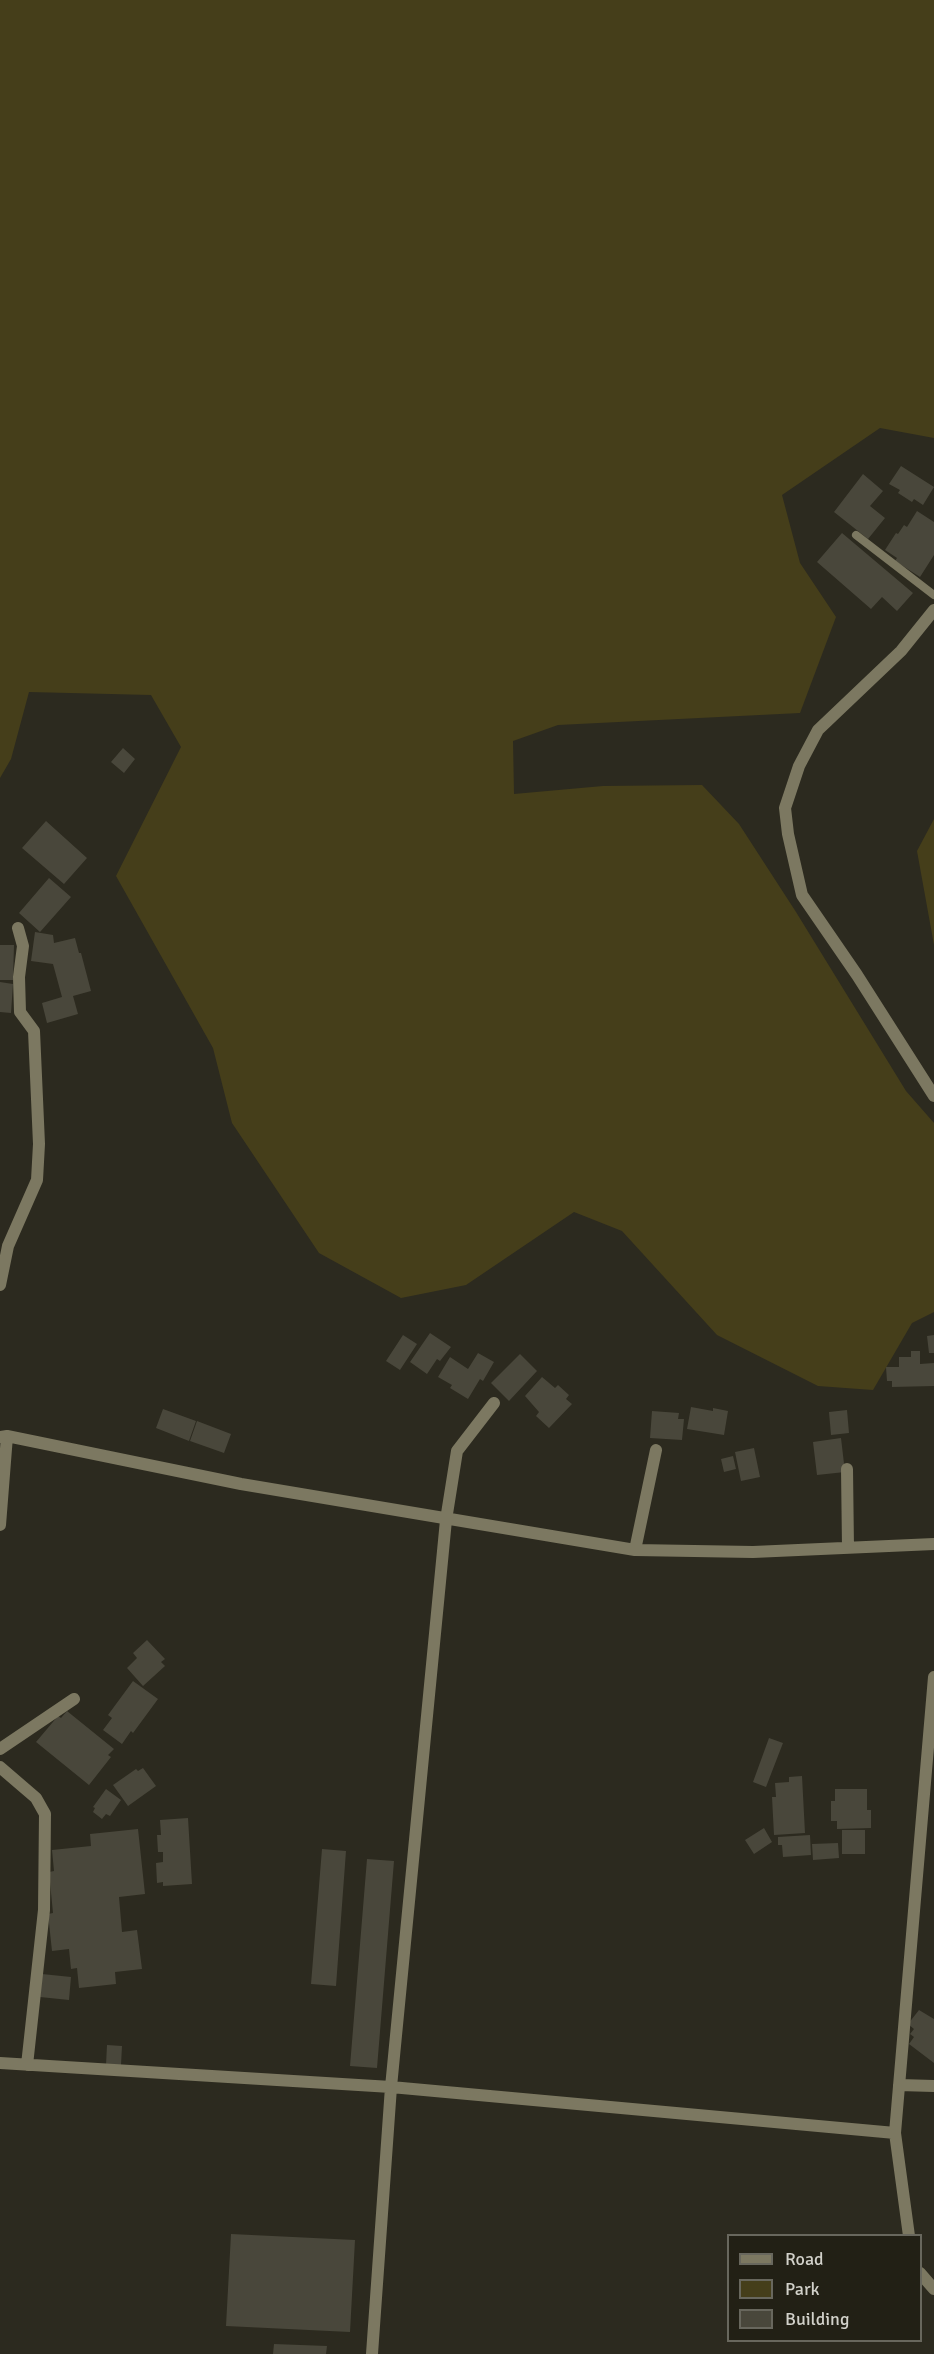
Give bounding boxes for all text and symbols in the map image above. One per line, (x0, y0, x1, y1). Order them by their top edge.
legend (727, 2234, 922, 2342)
text: Road (785, 2248, 824, 2270)
text: Park (785, 2278, 820, 2300)
text: Building (785, 2308, 849, 2330)

